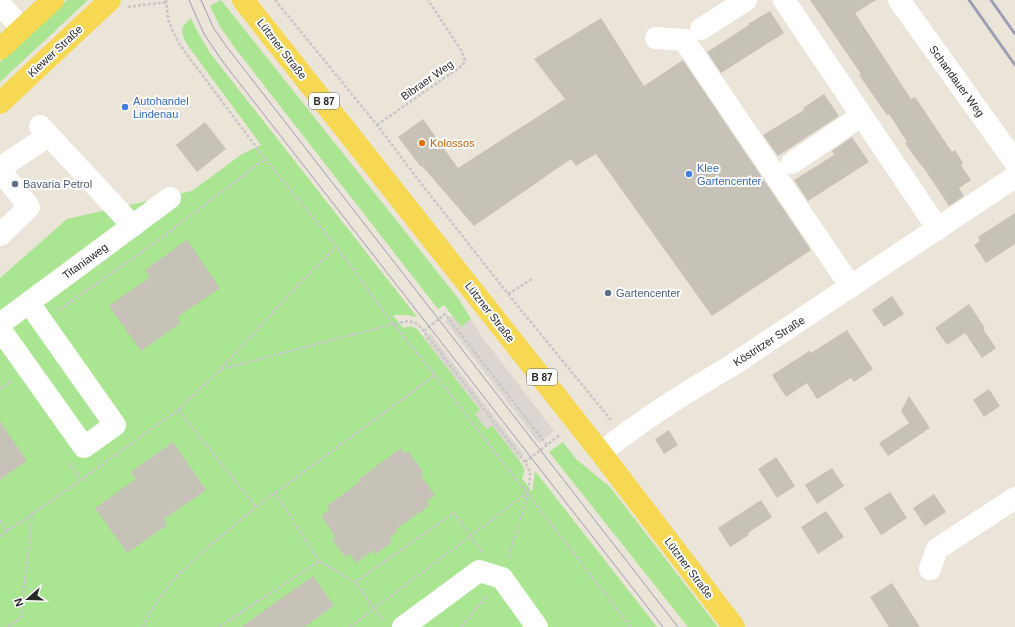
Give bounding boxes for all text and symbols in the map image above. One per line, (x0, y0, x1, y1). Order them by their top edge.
street label: Lützner Straße (255, 17, 309, 81)
street label: Kiewer Straße (25, 23, 85, 79)
street label: Schandauer Weg (927, 43, 987, 119)
street label: Bibraer Weg (399, 58, 455, 102)
road number: B 87 (309, 93, 339, 109)
place label: Autohandel Lindenau (133, 95, 189, 120)
marker: Autohandel Lindenau (120, 102, 130, 112)
place label: Kolossos (430, 137, 475, 149)
marker: Kolossos (417, 138, 427, 148)
place label: Klee Gartencenter (697, 162, 762, 187)
marker: Klee Gartencenter (684, 169, 694, 179)
place label: Bavaria Petrol (23, 178, 92, 190)
marker: Bavaria Petrol (10, 179, 20, 189)
street label: Titaniaweg (60, 241, 110, 281)
street label: Lützner Straße (463, 280, 517, 344)
place label: Gartencenter (616, 287, 681, 299)
marker: Gartencenter (603, 288, 613, 298)
street label: Köstritzer Straße (731, 313, 807, 369)
road number: B 87 (527, 369, 557, 385)
street label: Lützner Straße (662, 535, 716, 601)
north arrow (8, 579, 48, 619)
text: N (12, 597, 26, 608)

